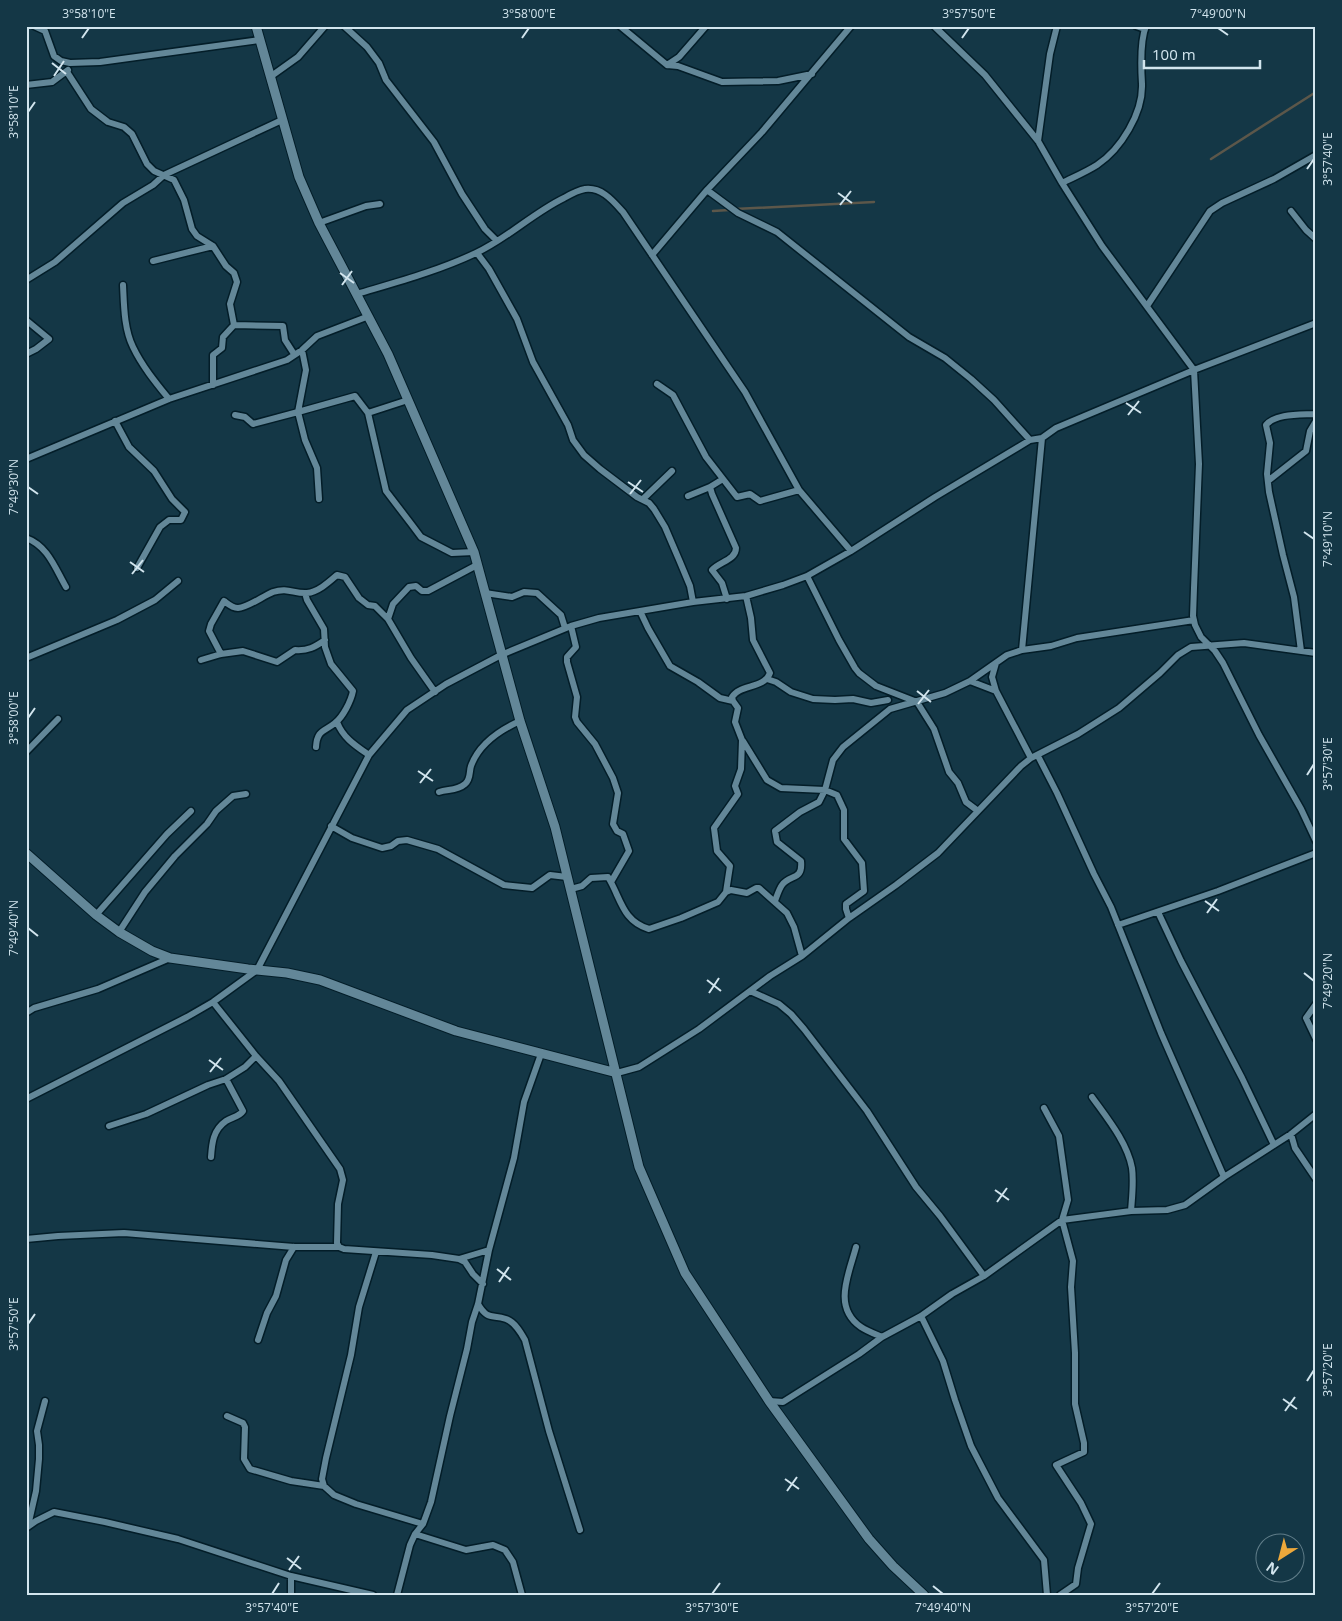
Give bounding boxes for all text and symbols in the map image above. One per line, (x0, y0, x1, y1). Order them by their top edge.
text: 3°58'10"E (62, 5, 116, 22)
text: 3°58'00"E (502, 5, 556, 22)
text: 3°57'50"E (942, 5, 996, 22)
text: 7°49'00"N (1190, 5, 1246, 22)
scale bar (1144, 38, 1261, 70)
text: 100 m (1152, 44, 1196, 64)
text: 3°58'10"E (5, 85, 22, 139)
text: 3°57'40"E (1319, 132, 1336, 186)
text: 7°49'30"N (5, 459, 22, 515)
text: 7°49'10"N (1319, 511, 1336, 567)
text: 3°58'00"E (5, 691, 22, 745)
text: 3°57'30"E (1319, 737, 1336, 791)
text: 7°49'40"N (5, 900, 22, 956)
text: 7°49'20"N (1319, 953, 1336, 1009)
text: 3°57'50"E (5, 1297, 22, 1351)
text: 3°57'20"E (1319, 1343, 1336, 1397)
north arrow (1254, 1534, 1304, 1584)
text: N (1262, 1558, 1282, 1580)
text: 3°57'40"E (245, 1599, 299, 1616)
text: 3°57'30"E (685, 1599, 739, 1616)
text: 7°49'40"N (915, 1599, 971, 1616)
text: 3°57'20"E (1125, 1599, 1179, 1616)

